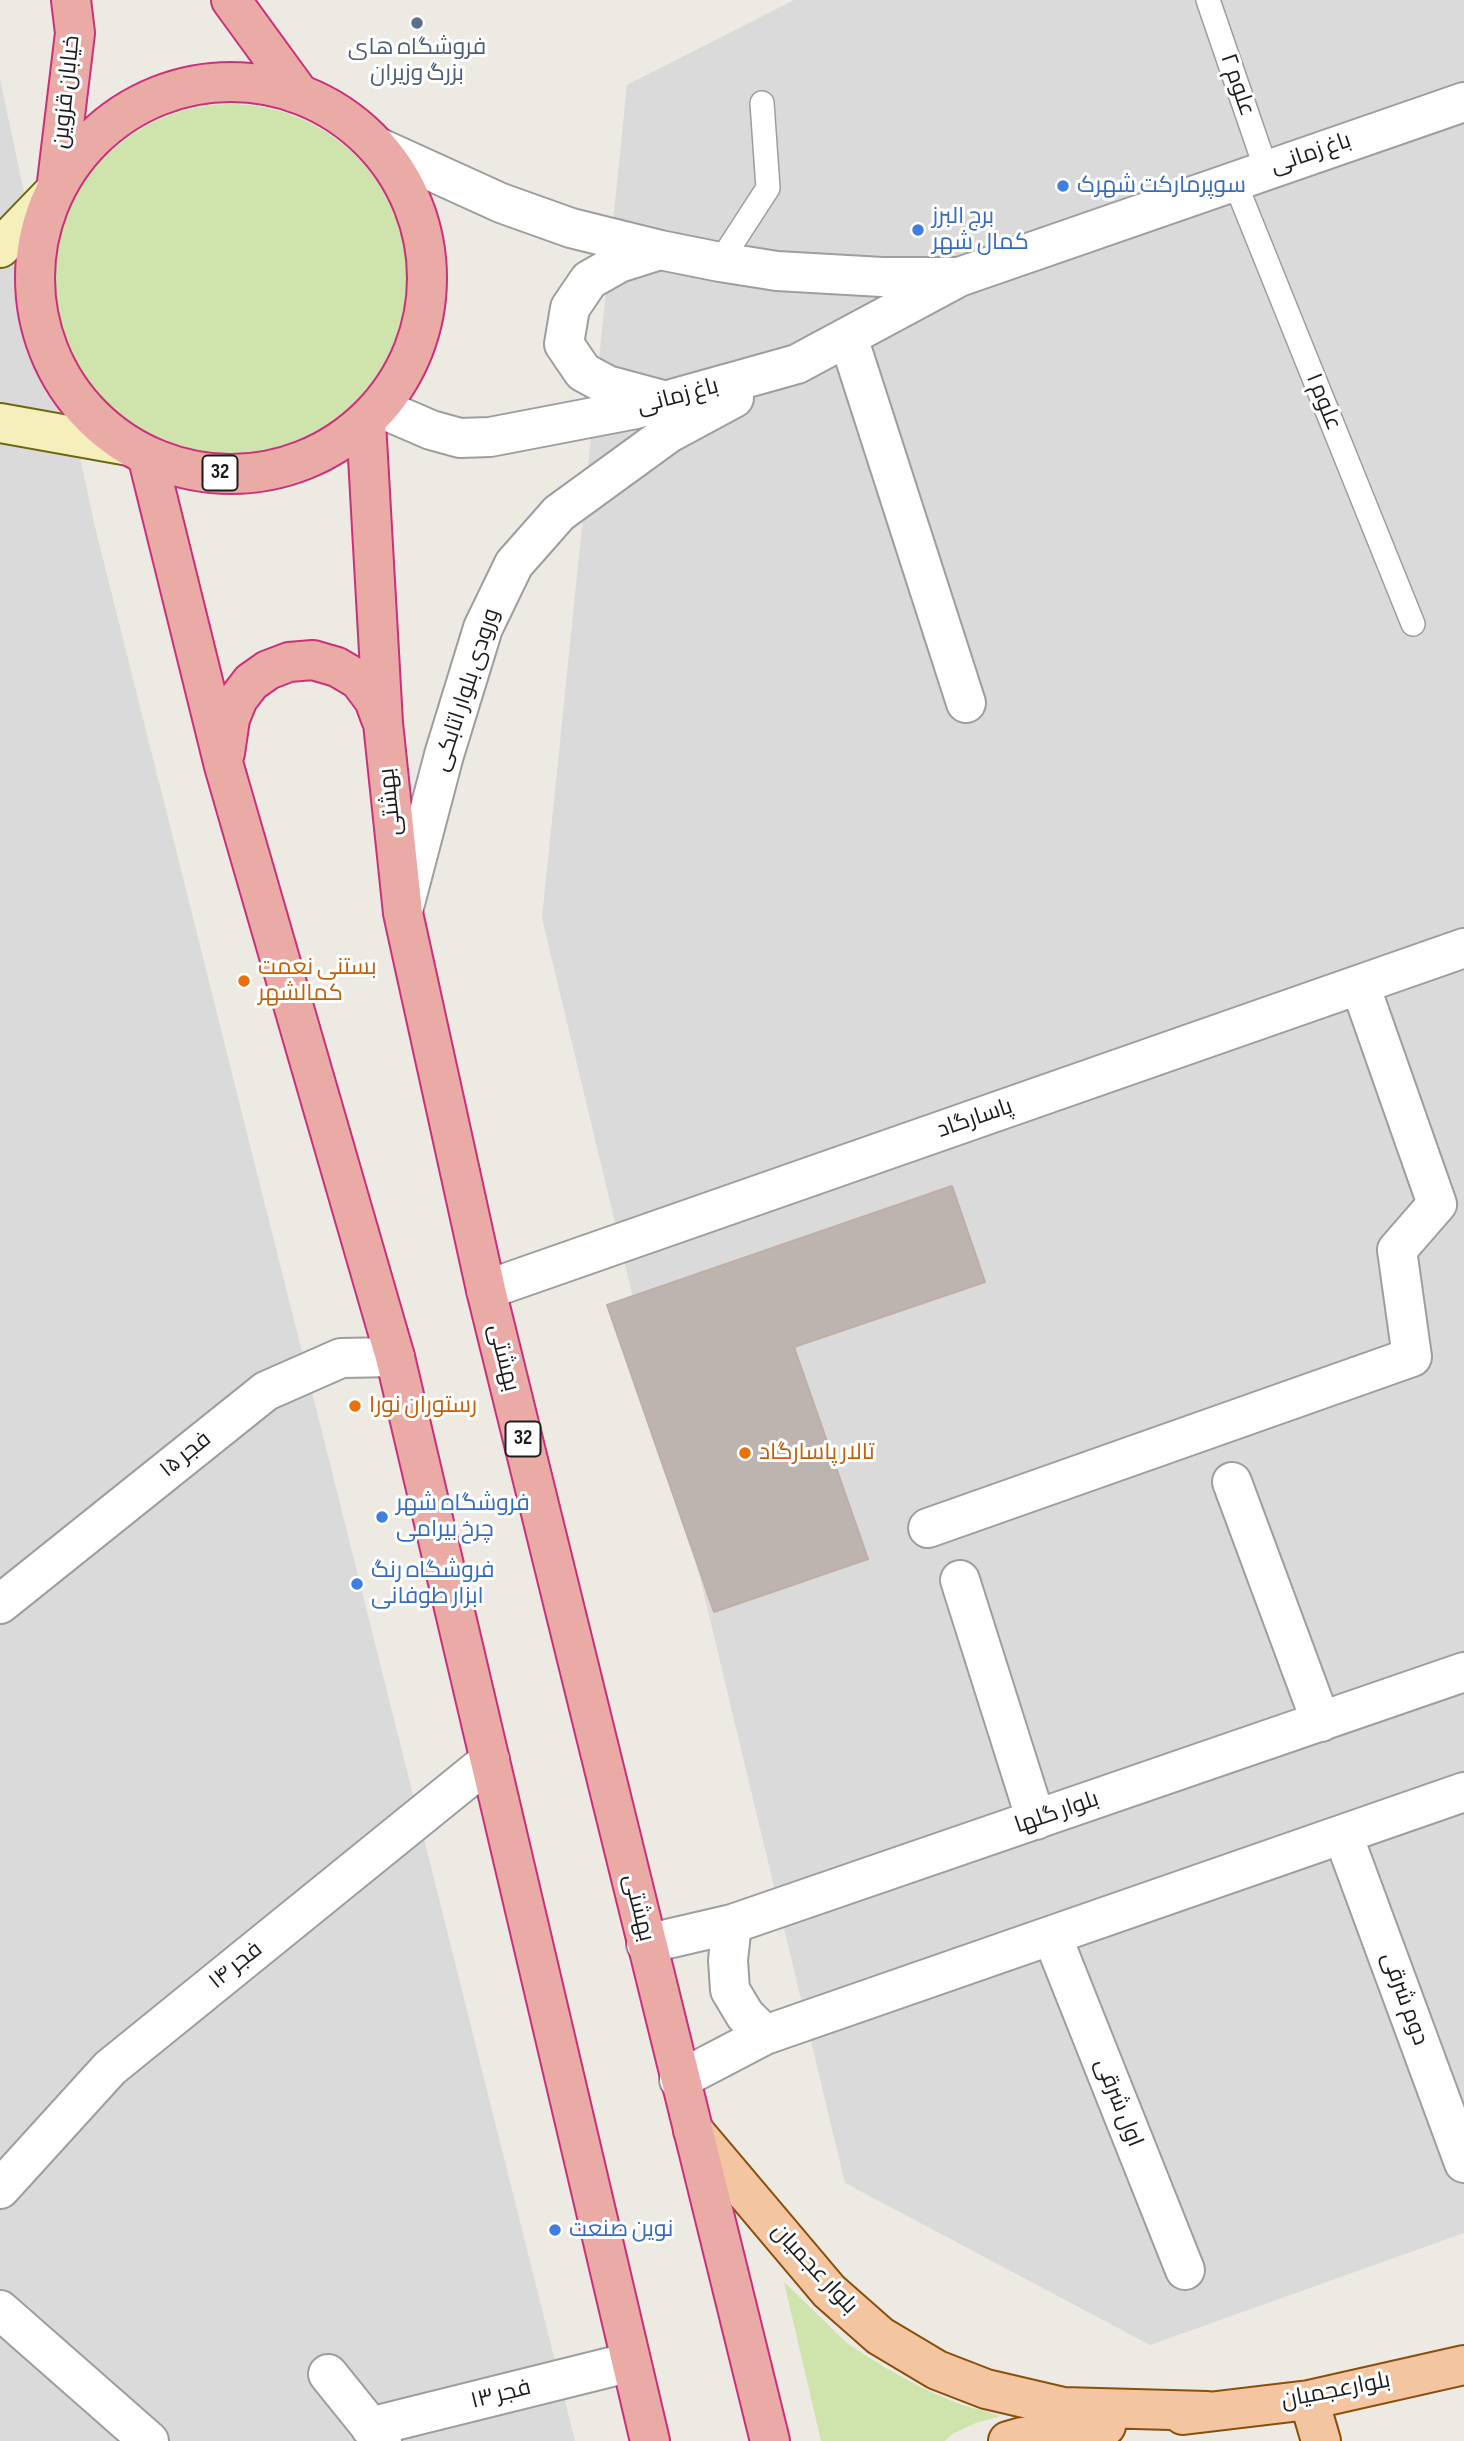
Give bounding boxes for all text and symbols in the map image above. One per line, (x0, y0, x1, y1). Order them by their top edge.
marker: فروشگاه های بزرگ وزیران (409, 15, 425, 31)
street label: خیابان قزوین (47, 34, 87, 150)
place label: فروشگاه های بزرگ وزیران (348, 34, 486, 88)
street label: علوم ۲ (1214, 50, 1260, 120)
street label: باغ زمانی (1267, 127, 1355, 181)
place label: سوپرمارکت شهرک (1077, 172, 1246, 200)
marker: سوپرمارکت شهرک (1055, 178, 1071, 194)
place label: برج البرز کمال شهر (932, 203, 1029, 257)
marker: برج البرز کمال شهر (910, 222, 926, 238)
street label: علوم ۱ (1299, 369, 1347, 435)
street label: باغ زمانی (634, 373, 722, 421)
road number: 32 (202, 456, 238, 490)
street label: ورودی بلوار اتابکی (428, 605, 506, 775)
street label: بهشتی (374, 767, 408, 837)
place label: بستنی نعمت کمالشهر (258, 954, 377, 1008)
marker: بستنی نعمت کمالشهر (236, 973, 252, 989)
street label: پاسارگاد (934, 1093, 1016, 1145)
street label: بهشتی (481, 1322, 525, 1394)
place label: رستوران نورا (369, 1392, 477, 1420)
marker: رستوران نورا (347, 1398, 363, 1414)
road number: 32 (505, 1422, 540, 1456)
street label: فجر ۱۵ (155, 1426, 217, 1484)
place label: تالار پاسارگاد (759, 1439, 875, 1467)
marker: تالار پاسارگاد (737, 1445, 753, 1461)
place label: فروشگاه شهر چرخ بیرامی (396, 1490, 530, 1544)
marker: فروشگاه شهر چرخ بیرامی (374, 1509, 390, 1525)
place label: فروشگاه رنگ ابزار طوفانی (371, 1557, 495, 1611)
marker: فروشگاه رنگ ابزار طوفانی (349, 1576, 365, 1592)
street label: بلوار گلها (1011, 1786, 1103, 1840)
street label: بهشتی (616, 1872, 660, 1944)
street label: فجر ۱۴ (204, 1936, 268, 1996)
street label: دوم شرقی (1374, 1949, 1434, 2049)
street label: اول شرقی (1088, 2055, 1148, 2151)
place label: نوین صنعت (569, 2216, 673, 2244)
street label: بلوار عجمیان (765, 2218, 863, 2320)
marker: نوین صنعت (547, 2222, 563, 2238)
street label: بلوارعجمیان (1279, 2367, 1393, 2415)
street label: فجر ۱۳ (468, 2374, 534, 2416)

